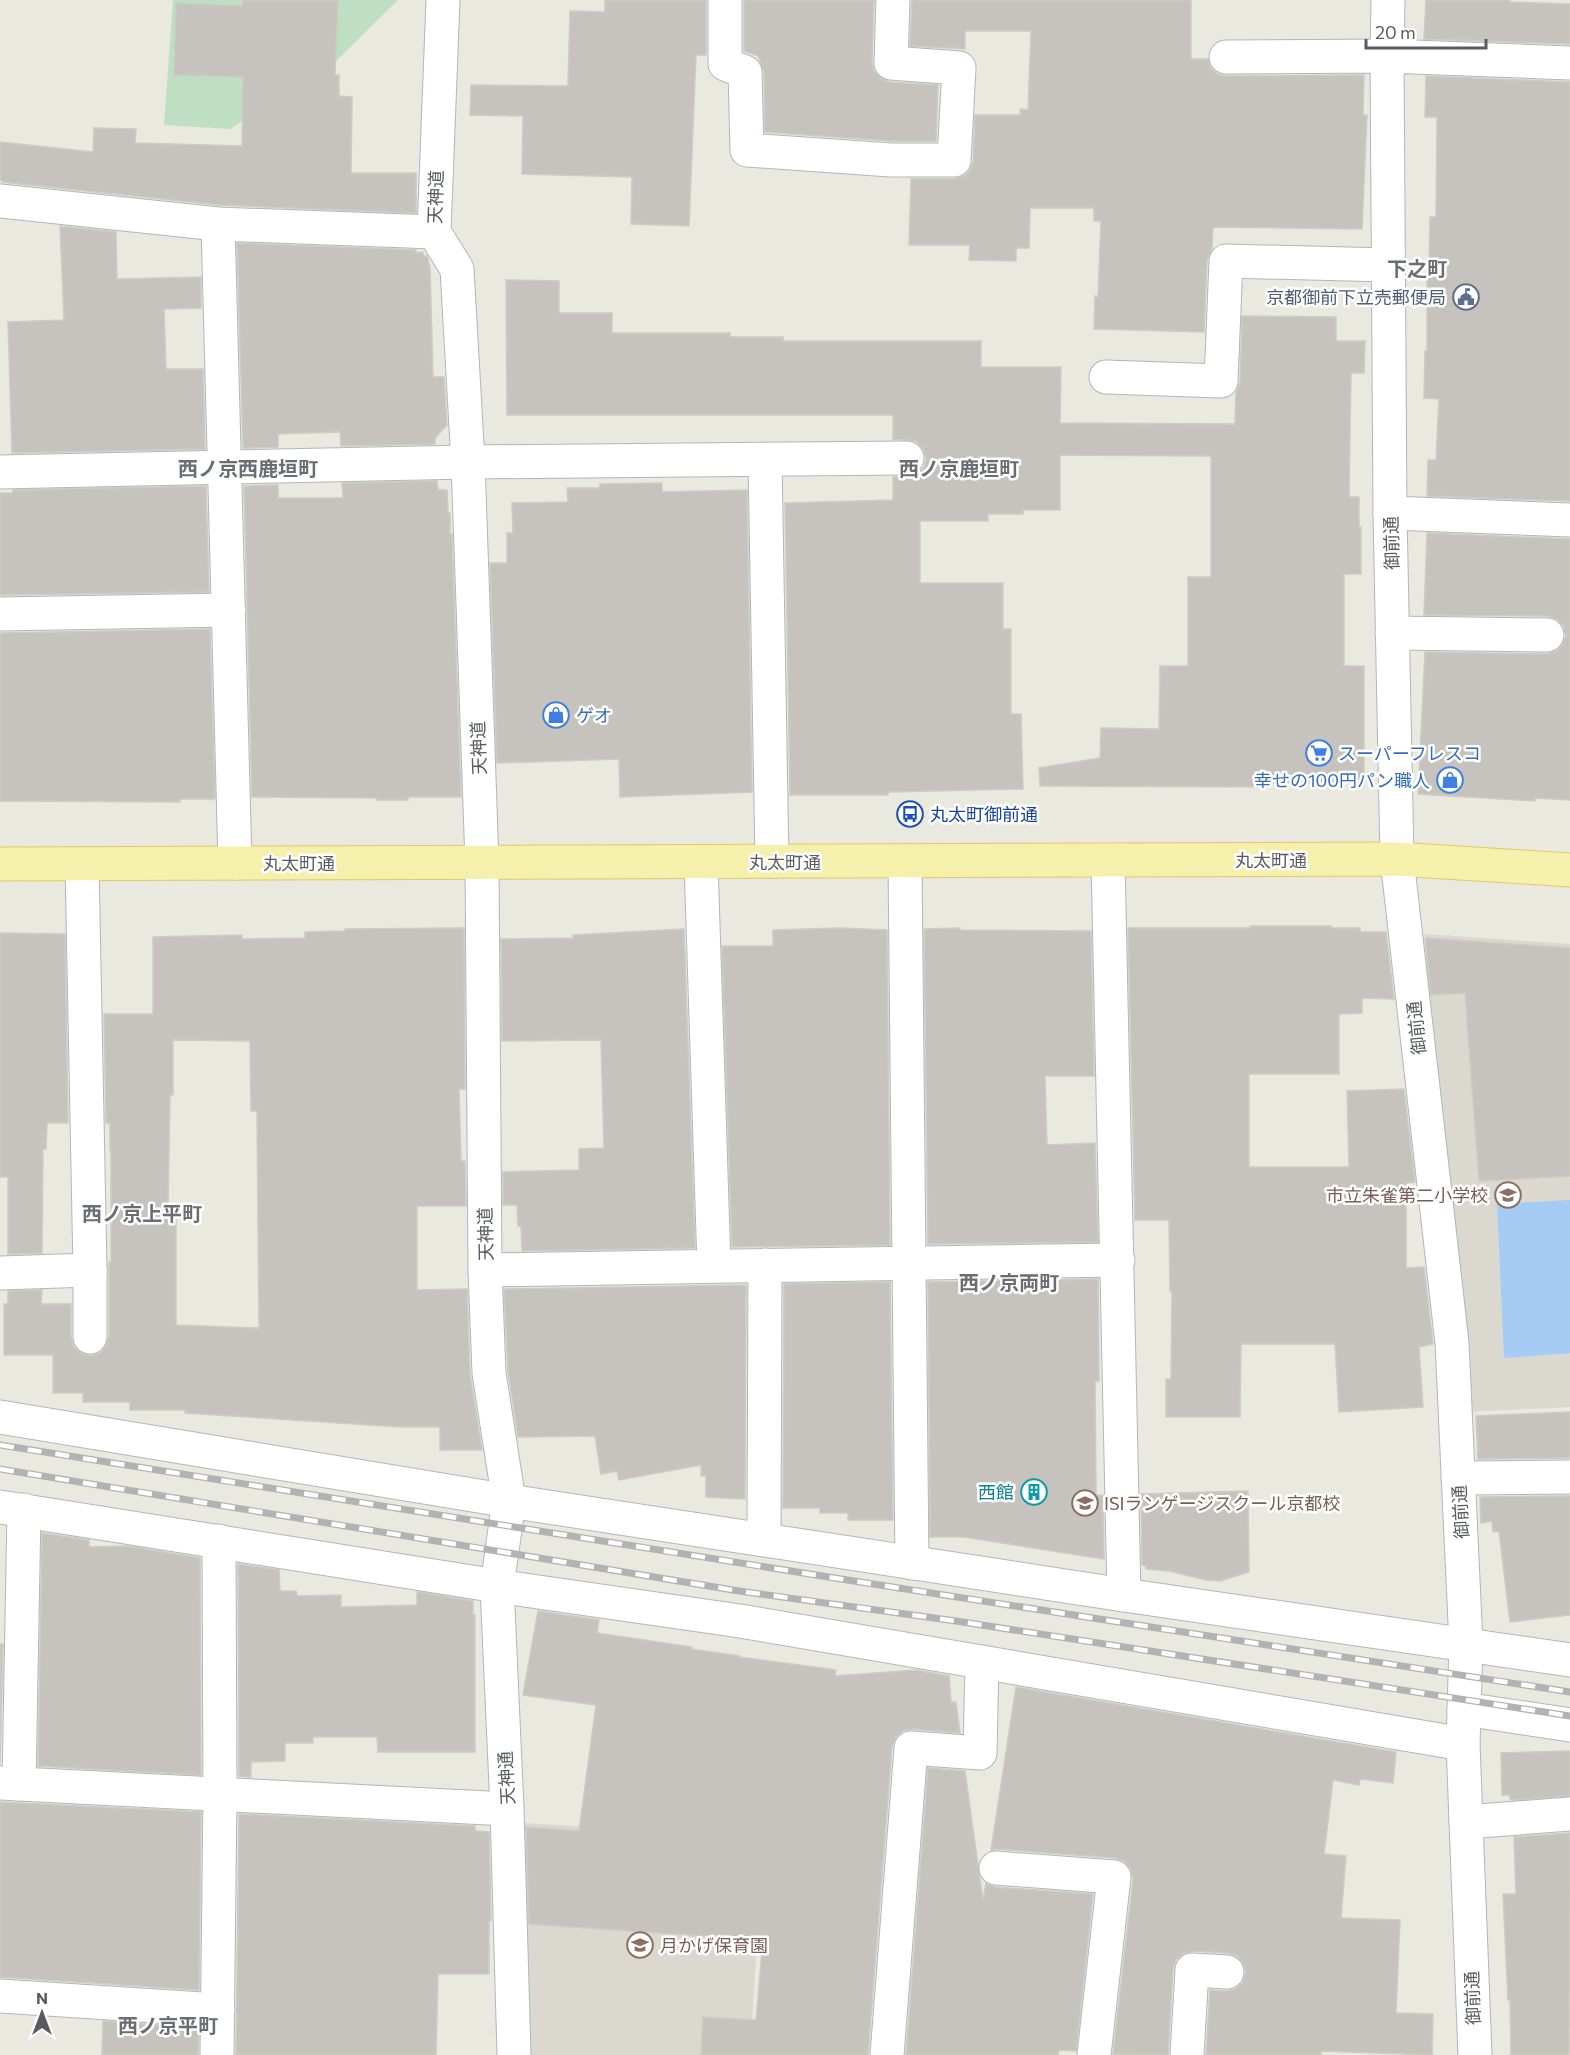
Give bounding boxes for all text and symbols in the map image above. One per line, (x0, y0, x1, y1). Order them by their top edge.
scale bar (1366, 12, 1486, 50)
text: 20 m (1375, 21, 1416, 43)
street label: 天神道 (423, 170, 447, 224)
district label: 下之町 (1387, 256, 1447, 280)
public building icon: 京都御前下立売郵便局 (1451, 282, 1481, 312)
place label: 京都御前下立売郵便局 (1266, 286, 1446, 308)
district label: 西ノ京西鹿垣町 (178, 456, 318, 480)
district label: 西ノ京鹿垣町 (899, 456, 1019, 480)
street label: 御前通 (1380, 516, 1402, 570)
shop icon: ゲオ (541, 700, 571, 730)
place label: ゲオ (576, 704, 612, 726)
street label: 天神道 (466, 721, 490, 775)
supermarket icon: スーパーフレスコ (1304, 738, 1334, 768)
place label: スーパーフレスコ (1338, 742, 1481, 764)
shop icon: 幸せの100円パン職人 (1435, 765, 1465, 795)
place label: 幸せの100円パン職人 (1254, 769, 1430, 791)
bus stop icon: 丸太町御前通 (895, 799, 925, 829)
place label: 丸太町御前通 (930, 803, 1038, 825)
street label: 丸太町通 (1235, 849, 1307, 871)
street label: 丸太町通 (749, 851, 821, 873)
street label: 丸太町通 (263, 852, 335, 874)
street label: 御前通 (1402, 1000, 1430, 1056)
school or university icon: 市立朱雀第二小学校 (1493, 1180, 1523, 1210)
place label: 市立朱雀第二小学校 (1326, 1184, 1488, 1206)
district label: 西ノ京上平町 (82, 1201, 202, 1225)
street label: 天神道 (474, 1207, 496, 1261)
district label: 西ノ京両町 (959, 1270, 1059, 1294)
building icon: 西館 (1019, 1477, 1049, 1507)
place label: 西館 (978, 1481, 1014, 1503)
street label: 御前通 (1448, 1484, 1472, 1540)
school or university icon: ISIランゲージスクール京都校 (1070, 1488, 1100, 1518)
place label: ISIランゲージスクール京都校 (1104, 1492, 1340, 1514)
street label: 天神通 (494, 1750, 518, 1806)
school or university icon: 月かげ保育園 (625, 1930, 655, 1960)
place label: 月かげ保育園 (660, 1934, 768, 1956)
street label: 御前通 (1460, 1971, 1484, 2025)
north arrow (12, 1983, 72, 2043)
text: N (36, 1988, 48, 2007)
district label: 西ノ京平町 (118, 2013, 218, 2037)

